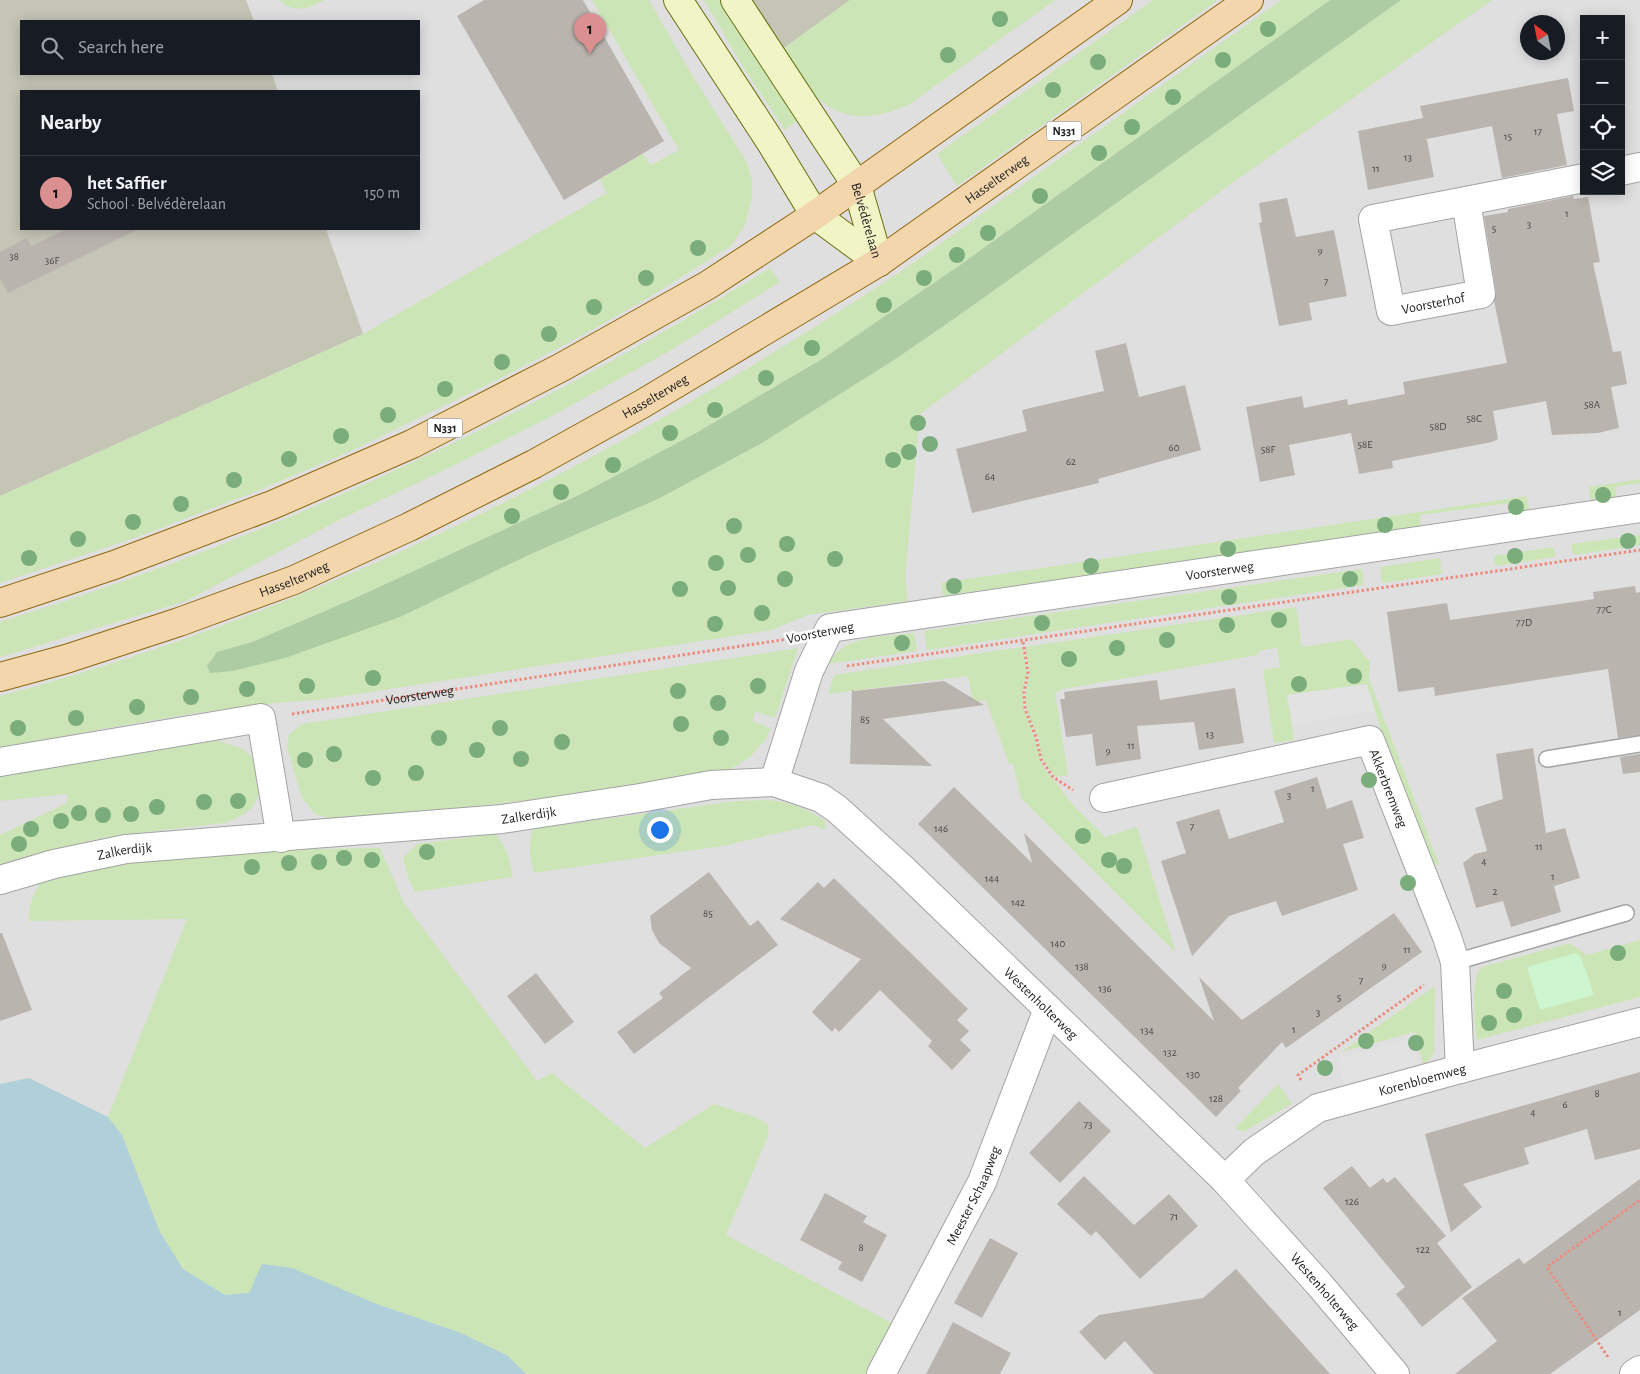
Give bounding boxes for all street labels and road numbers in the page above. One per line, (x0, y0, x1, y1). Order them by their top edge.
road number: N331 (1046, 122, 1082, 140)
street label: Hasselterweg (963, 153, 1031, 207)
street label: Belvédèrelaan (848, 181, 883, 260)
street label: Voorsterhof (1400, 291, 1467, 317)
street label: Hasselterweg (620, 372, 691, 422)
road number: N331 (428, 418, 462, 438)
street label: Hasselterweg (257, 559, 331, 600)
street label: Voorsterweg (1185, 559, 1255, 583)
street label: Voorsterweg (785, 620, 855, 646)
street label: Voorsterweg (385, 684, 455, 708)
street label: Akkerbremweg (1366, 747, 1410, 830)
street label: Zalkerdijk (500, 805, 558, 827)
street label: Zalkerdijk (96, 841, 153, 863)
street label: Westenholterweg (1001, 965, 1080, 1043)
street label: Korenbloemweg (1377, 1062, 1468, 1099)
street label: Meester Schaapweg (944, 1144, 1003, 1248)
street label: Westenholterweg (1287, 1251, 1361, 1333)

